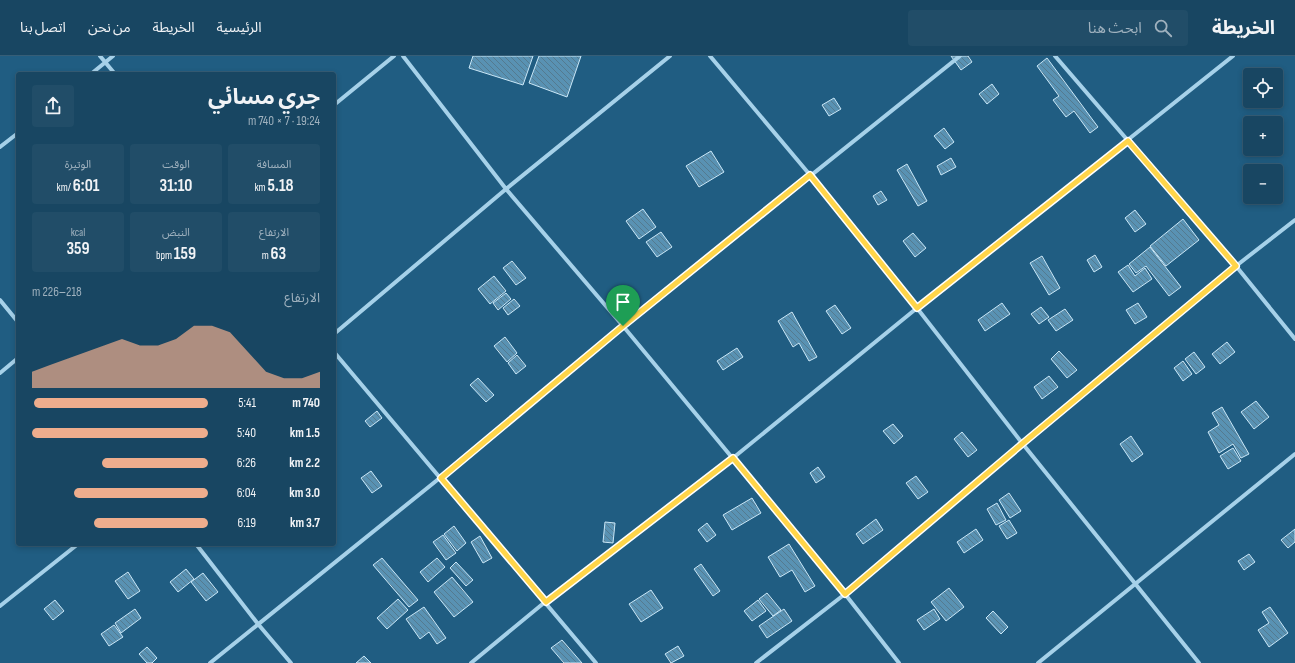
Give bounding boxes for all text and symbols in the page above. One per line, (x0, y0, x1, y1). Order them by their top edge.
search box (908, 10, 1188, 46)
icon: search (1152, 17, 1174, 39)
text: الخريطة (1212, 17, 1275, 40)
text: اتصل بنا (20, 19, 66, 36)
text: من نحن (88, 19, 131, 36)
text: الخريطة (153, 19, 195, 36)
text: الرئيسية (217, 19, 262, 36)
text: ابحث هنا (1088, 19, 1142, 38)
map controls (1243, 68, 1283, 204)
button: locate (1243, 68, 1283, 108)
text: جري مسائي (208, 84, 320, 111)
button: share (32, 85, 74, 127)
text: 19:24 · 7 × 740 m (248, 113, 320, 129)
button: + (1243, 116, 1283, 156)
text: الوتيرة (65, 158, 91, 171)
text: الوقت (162, 158, 190, 171)
text: المسافة (257, 158, 291, 171)
button: − (1243, 164, 1283, 204)
text: 6:01 (73, 176, 99, 196)
text: 31:10 (160, 176, 192, 196)
text: 5.18 (267, 176, 294, 196)
text: /km (57, 181, 73, 194)
text: km (254, 181, 267, 194)
text: kcal (71, 226, 85, 239)
text: النبض (162, 226, 190, 239)
text: الارتفاع (259, 226, 289, 239)
text: 359 (66, 239, 90, 259)
text: 159 (174, 244, 196, 264)
text: 63 (271, 244, 286, 264)
text: bpm (156, 249, 174, 262)
text: m (262, 249, 271, 262)
text: 218–226 m (32, 284, 82, 300)
pin (606, 285, 640, 326)
text: الارتفاع (284, 290, 320, 306)
icon: arrive (612, 291, 634, 313)
text: 5:41 (238, 395, 256, 411)
text: 740 m (292, 395, 320, 411)
text: 5:40 (237, 425, 256, 441)
text: 1.5 km (290, 425, 320, 441)
text: 6:26 (237, 455, 256, 471)
text: 2.2 km (289, 455, 320, 471)
text: 6:04 (237, 485, 256, 501)
text: 3.0 km (289, 485, 320, 501)
text: 6:19 (238, 515, 256, 531)
text: 3.7 km (290, 515, 320, 531)

